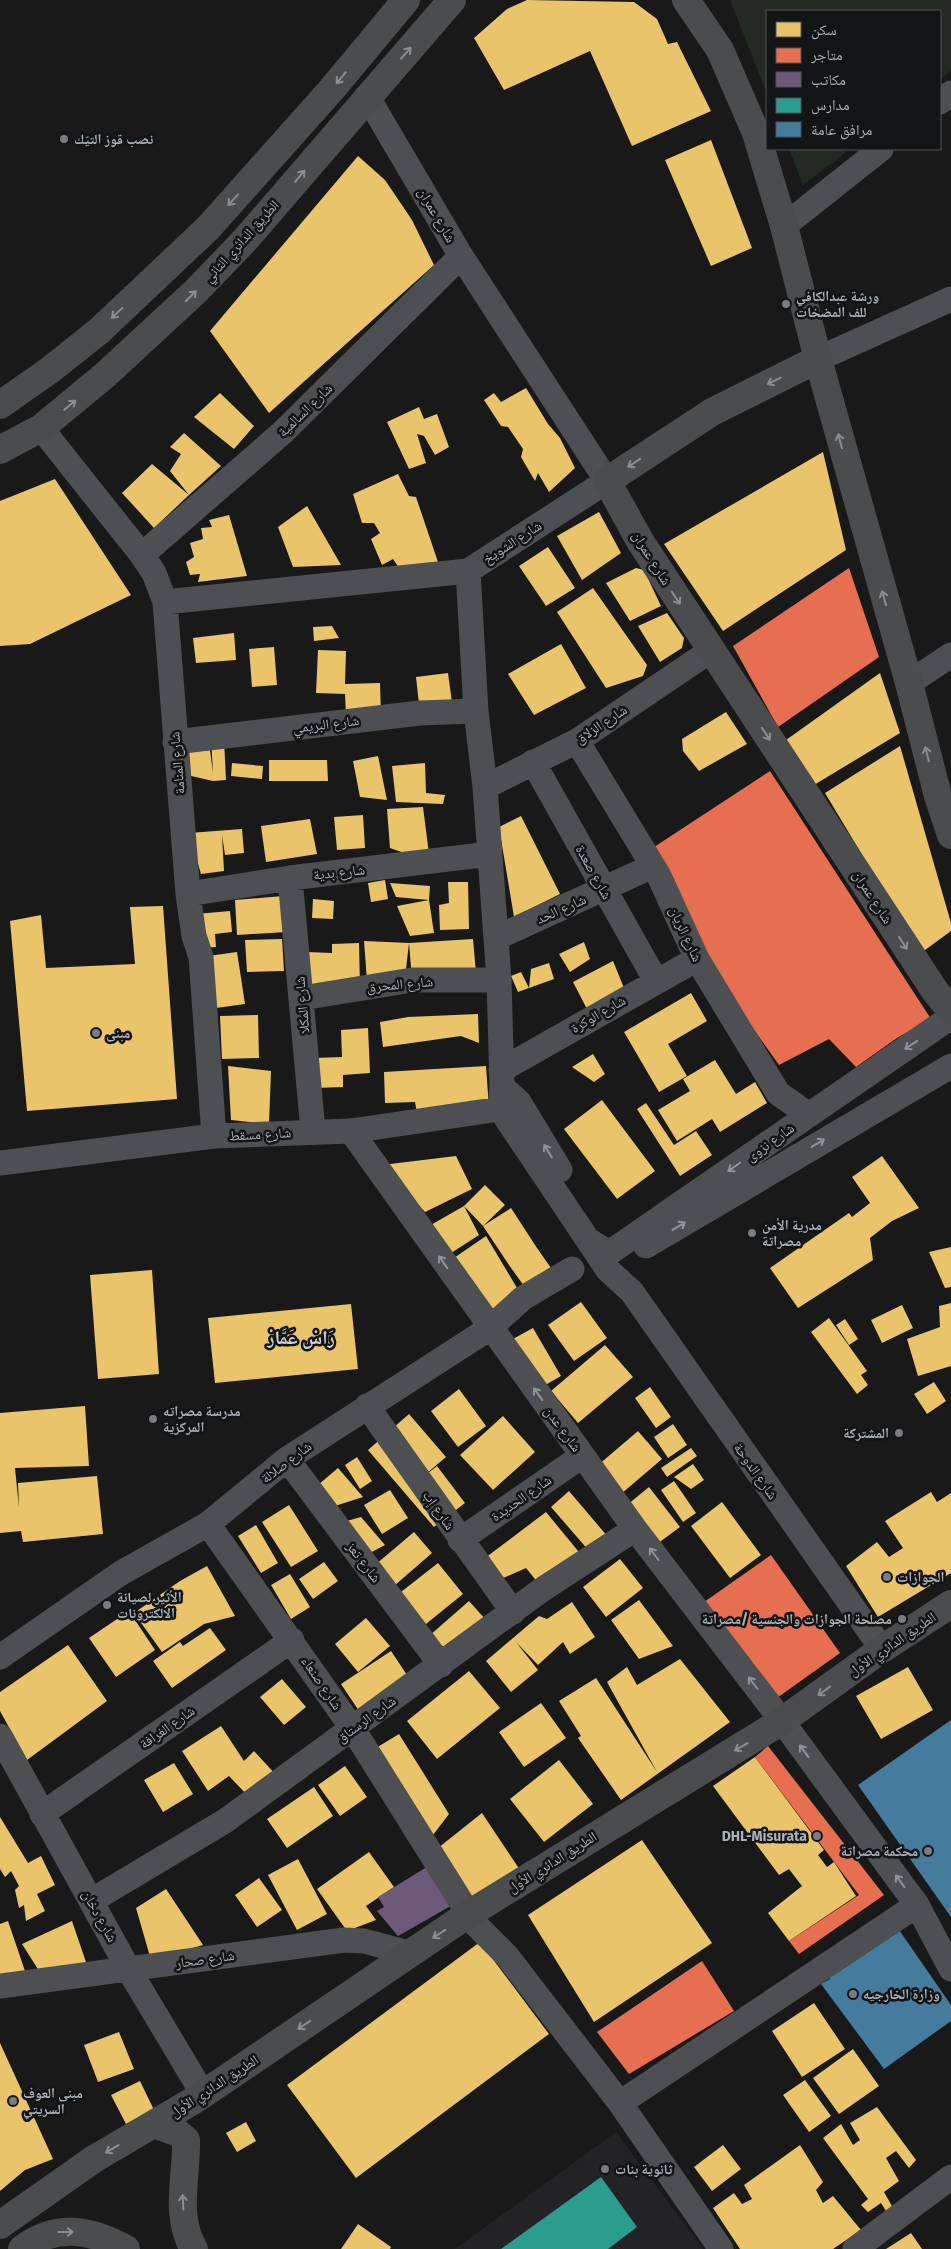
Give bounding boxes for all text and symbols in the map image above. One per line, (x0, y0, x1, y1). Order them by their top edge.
legend (766, 10, 941, 150)
text: سكن (811, 21, 837, 40)
one-way arrow (400, 46, 411, 59)
text: متاجر (810, 46, 843, 64)
one-way arrow (336, 71, 347, 84)
text: مكاتب (811, 71, 846, 89)
text: مدارس (811, 96, 850, 115)
text: مرافق عامة (811, 121, 873, 140)
place label: نصب قوز التيّك (74, 131, 154, 148)
marker: نصب قوز التيّك (58, 133, 70, 145)
one-way arrow (294, 169, 305, 182)
street label: شارع عمران (413, 185, 459, 246)
one-way arrow (227, 193, 239, 206)
street label: الطريق الدائري الثاني (200, 197, 285, 288)
place label: ورشة عبدالكافي للف المضخات (796, 288, 879, 321)
one-way arrow (184, 290, 197, 302)
marker: ورشة عبدالكافي للف المضخات (780, 298, 792, 310)
one-way arrow (111, 307, 124, 319)
one-way arrow (767, 377, 782, 386)
street label: شارع السالمية (274, 380, 337, 441)
one-way arrow (63, 399, 76, 410)
one-way arrow (835, 434, 845, 450)
one-way arrow (627, 458, 641, 468)
street label: شارع الشويخ (480, 517, 545, 569)
street label: شارع عمران (628, 528, 675, 589)
one-way arrow (879, 590, 888, 606)
one-way arrow (671, 591, 682, 605)
street label: شارع الزلاق (572, 701, 631, 748)
street label: شارع البريمي (292, 712, 360, 740)
one-way arrow (760, 727, 771, 741)
street label: شارع المنامة (166, 731, 190, 795)
one-way arrow (922, 747, 931, 763)
street label: شارع صعدة (571, 842, 615, 903)
street label: شارع بدية (312, 861, 366, 885)
street label: شارع عمران (848, 867, 896, 928)
street label: شارع الحد (534, 891, 589, 929)
street label: شارع الريان (665, 904, 706, 965)
one-way arrow (898, 935, 908, 949)
street label: شارع المحرق (366, 973, 434, 997)
street label: شارع المكلا (292, 976, 314, 1034)
street label: شارع الوكرة (568, 992, 629, 1038)
place label: مبنى (106, 1025, 130, 1042)
marker: مبنى (90, 1027, 102, 1039)
one-way arrow (904, 1040, 918, 1050)
street label: شارع نزوى (743, 1120, 798, 1166)
street label: شارع مسقط (228, 1124, 292, 1146)
one-way arrow (811, 1137, 825, 1147)
one-way arrow (543, 1144, 553, 1159)
one-way arrow (727, 1162, 741, 1172)
place label: مدرية الأمن مصراتة (762, 1217, 822, 1250)
one-way arrow (671, 1221, 685, 1231)
marker: مدرية الأمن مصراتة (746, 1227, 758, 1239)
one-way arrow (438, 1255, 448, 1269)
district label: رَاسْ عَمَّارْ (266, 1326, 335, 1349)
one-way arrow (532, 1388, 543, 1401)
place label: مدرسة مصراته المركزية (163, 1403, 241, 1436)
street label: شارع عدن (540, 1403, 585, 1456)
marker: مدرسة مصراته المركزية (147, 1413, 159, 1425)
place label: المشتركة (843, 1425, 889, 1442)
marker: المشتركة (893, 1427, 905, 1439)
street label: شارع صلالة (258, 1438, 316, 1488)
street label: شارع الدوحة (729, 1440, 781, 1503)
street label: شارع الحديدة (488, 1471, 555, 1526)
street label: شارع إب (418, 1487, 458, 1534)
street label: شارع تعز (341, 1538, 384, 1587)
one-way arrow (648, 1548, 659, 1561)
place label: الجوازات (897, 1569, 945, 1586)
marker: الجوازات (881, 1571, 893, 1583)
place label: الأثير لصيانة الالكترونات (117, 1589, 182, 1622)
marker: الأثير لصيانة الالكترونات (101, 1599, 113, 1611)
street label: الطريق الدائري الأول (845, 1609, 941, 1682)
place label: مصلحة الجوازات والجنسية /مصراتة (702, 1611, 892, 1628)
marker: مصلحة الجوازات والجنسية /مصراتة (896, 1613, 908, 1625)
street label: شارع صنعاء (297, 1653, 346, 1714)
one-way arrow (747, 1677, 758, 1690)
one-way arrow (817, 1686, 831, 1696)
street label: شارع الرستاق (333, 1692, 400, 1747)
street label: شارع الغرافة (136, 1702, 199, 1753)
one-way arrow (734, 1742, 748, 1752)
one-way arrow (798, 1745, 809, 1758)
street label: الطريق الدائري الأول (505, 1828, 601, 1899)
place label: DHL-Misurata (722, 1828, 807, 1845)
marker: DHL-Misurata (811, 1830, 823, 1842)
place label: محكمة مصراتة (841, 1843, 918, 1860)
marker: محكمة مصراتة (922, 1845, 934, 1857)
one-way arrow (895, 1874, 905, 1888)
street label: شارع دخان (77, 1887, 121, 1946)
one-way arrow (432, 1929, 446, 1939)
street label: شارع صحار (173, 1947, 236, 1973)
place label: وزارة الخارجيه (863, 1986, 940, 2003)
marker: وزارة الخارجيه (847, 1988, 859, 2000)
one-way arrow (298, 2020, 312, 2030)
street label: الطريق الدائري الأول (167, 2052, 263, 2123)
place label: مبنى العوف السريتي (23, 2085, 83, 2120)
marker: مبنى العوف السريتي (7, 2095, 19, 2107)
one-way arrow (106, 2144, 120, 2154)
place label: ثانوية بنات (615, 2161, 673, 2178)
marker: ثانوية بنات (599, 2163, 611, 2175)
one-way arrow (179, 2195, 188, 2211)
one-way arrow (57, 2227, 73, 2237)

